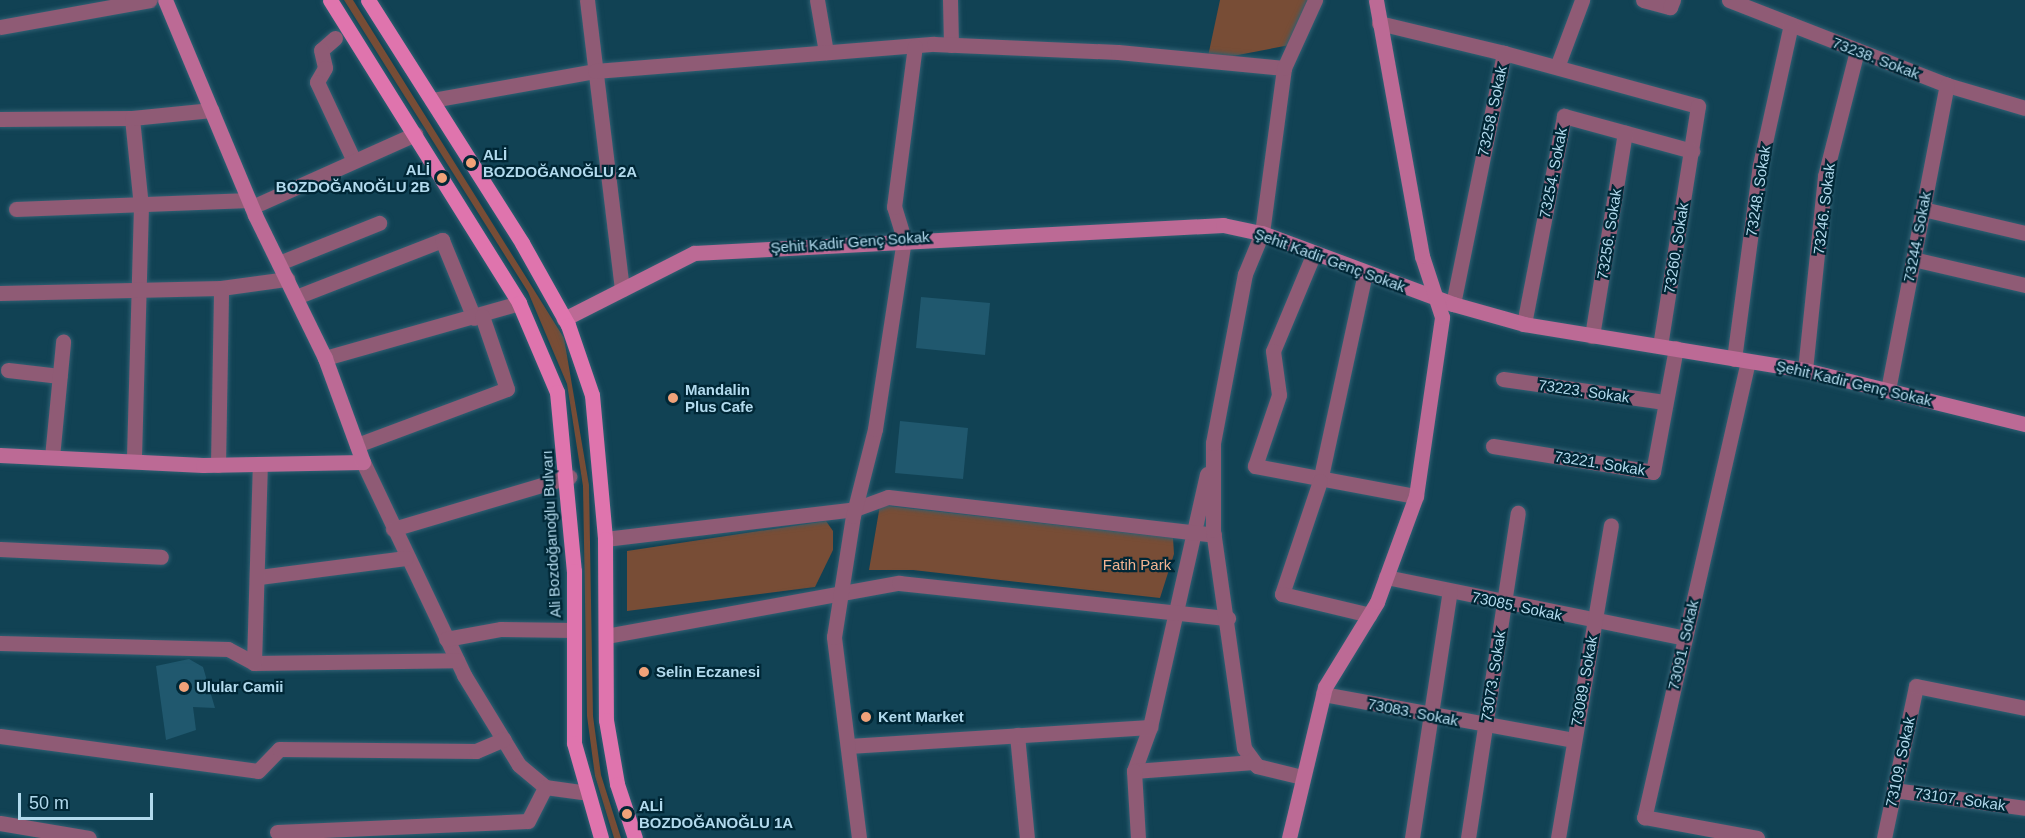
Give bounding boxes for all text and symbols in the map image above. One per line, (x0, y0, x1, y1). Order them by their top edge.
street label: 73238. Sokak (1830, 33, 1922, 83)
street label: 73258. Sokak (1474, 64, 1510, 158)
street label: 73254. Sokak (1535, 126, 1571, 220)
street label: 73248. Sokak (1742, 144, 1774, 238)
place label: ALİ BOZDOĞANOĞLU 2A (483, 145, 637, 180)
marker: ALİ BOZDOĞANOĞLU 2A (464, 156, 478, 170)
place label: ALİ BOZDOĞANOĞLU 2B (276, 160, 430, 195)
street label: 73246. Sokak (1809, 162, 1839, 256)
marker: ALİ BOZDOĞANOĞLU 2B (435, 171, 449, 185)
street label: 73256. Sokak (1593, 187, 1625, 281)
street label: 73244. Sokak (1899, 190, 1935, 284)
street label: 73260. Sokak (1660, 201, 1692, 295)
street label: Şehit Kadir Genç Sokak (1252, 224, 1408, 296)
street label: Şehit Kadir Genç Sokak (770, 227, 930, 257)
street label: Şehit Kadir Genç Sokak (1774, 356, 1934, 410)
street label: 73223. Sokak (1537, 376, 1631, 406)
place label: Mandalin Plus Cafe (685, 380, 753, 415)
marker: Mandalin Plus Cafe (666, 391, 680, 405)
street label: 73221. Sokak (1553, 447, 1647, 479)
street label: Ali Bozdoğanoğlu Bulvarı (538, 450, 564, 618)
park label: Fatih Park (1103, 556, 1171, 574)
street label: 73085. Sokak (1470, 588, 1564, 624)
street label: 73091. Sokak (1664, 598, 1702, 692)
street label: 73073. Sokak (1477, 629, 1509, 723)
street label: 73089. Sokak (1567, 634, 1601, 728)
place label: Selin Eczanesi (656, 663, 760, 681)
marker: Selin Eczanesi (637, 665, 651, 679)
place label: Ulular Camii (196, 678, 284, 696)
marker: Ulular Camii (177, 680, 191, 694)
street label: 73083. Sokak (1366, 694, 1460, 730)
place label: Kent Market (878, 708, 964, 726)
marker: Kent Market (859, 710, 873, 724)
street label: 73109. Sokak (1882, 715, 1918, 809)
scale bar (21, 781, 156, 819)
street label: 73107. Sokak (1913, 784, 2007, 814)
text: 50 m (29, 793, 69, 813)
place label: ALİ BOZDOĞANOĞLU 1A (639, 796, 793, 831)
marker: ALİ BOZDOĞANOĞLU 1A (620, 807, 634, 821)

